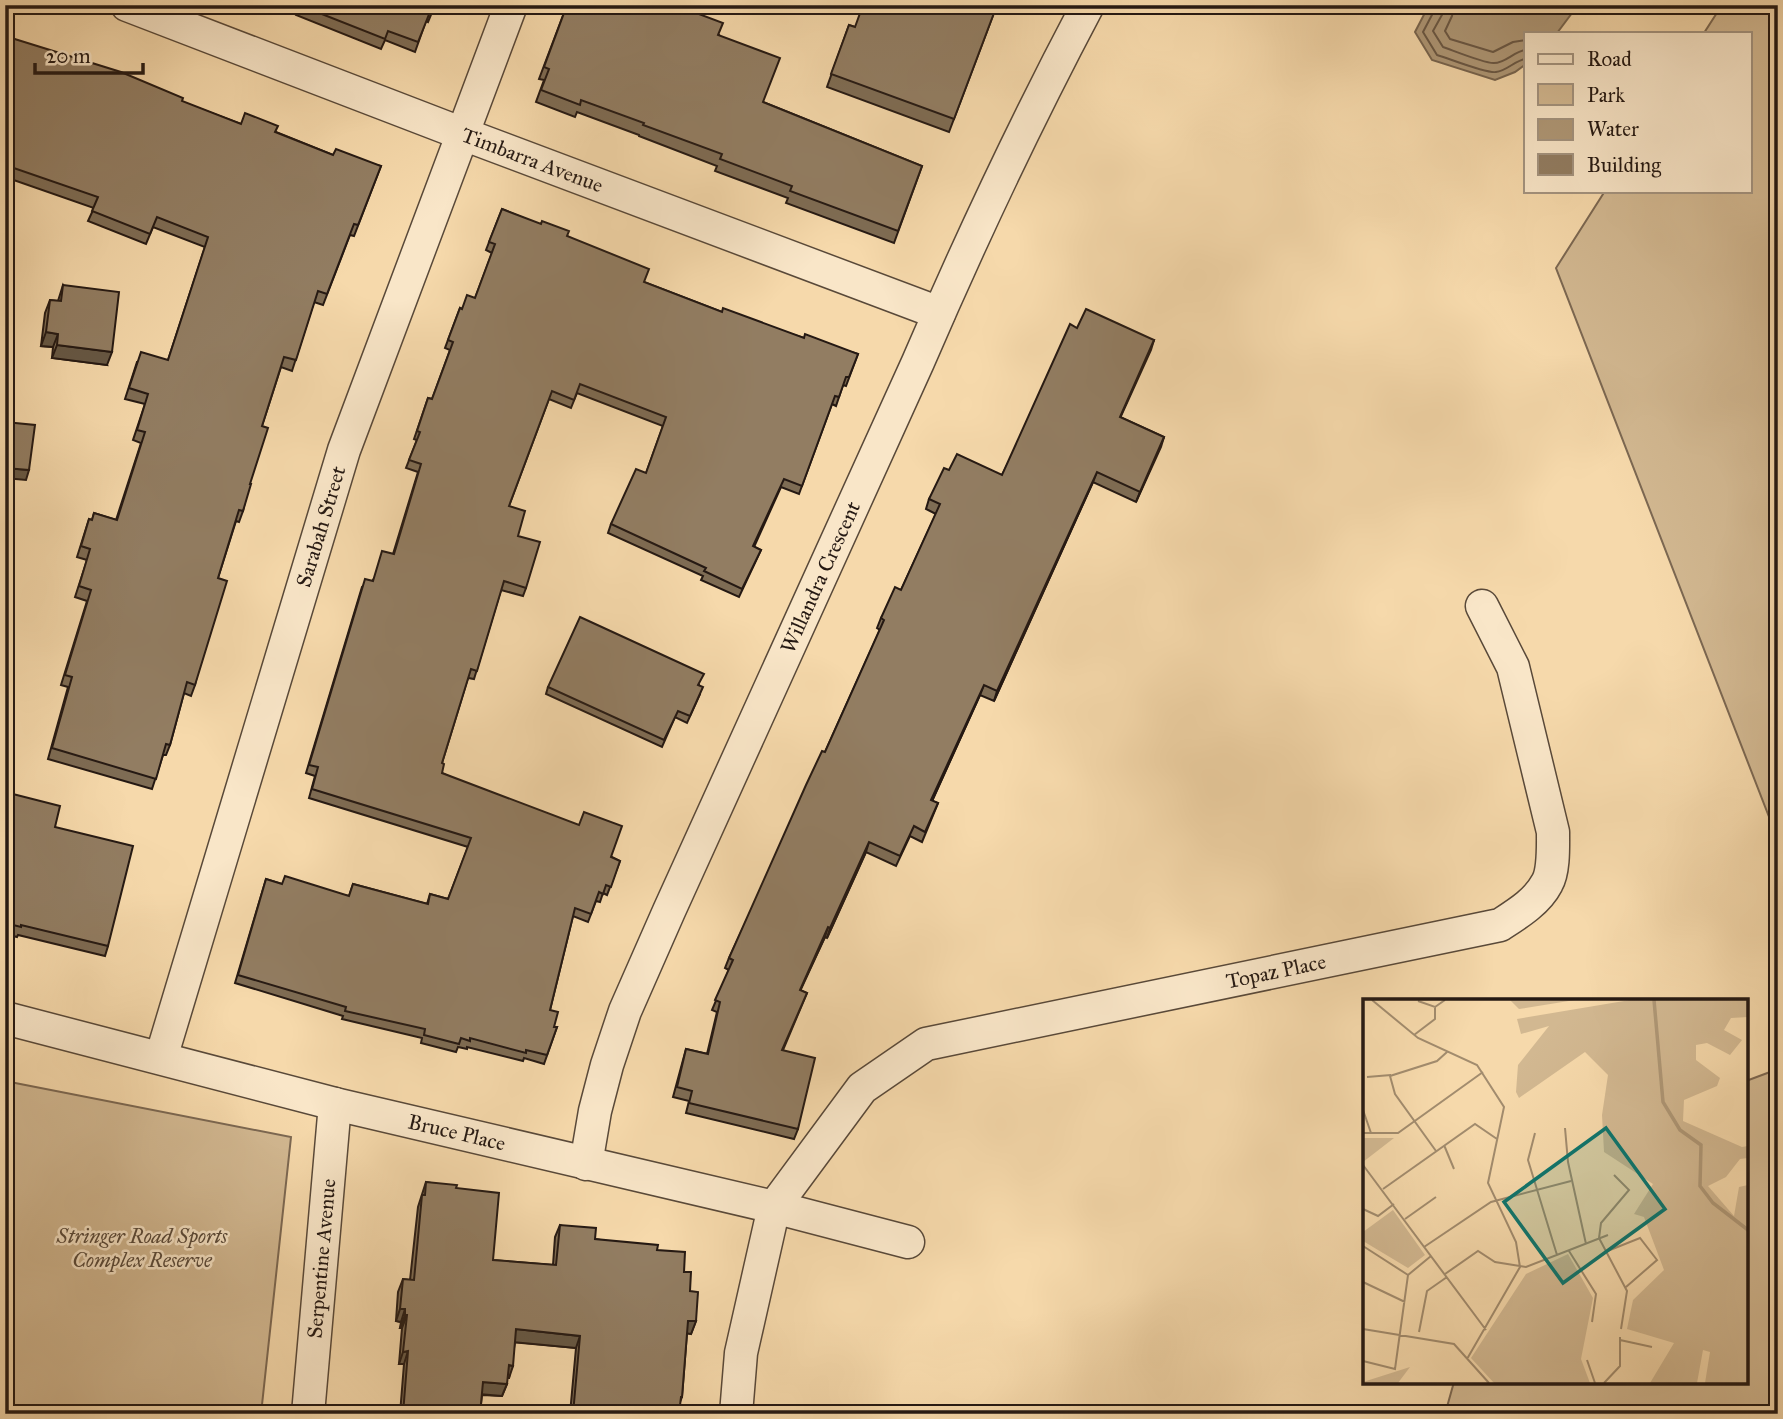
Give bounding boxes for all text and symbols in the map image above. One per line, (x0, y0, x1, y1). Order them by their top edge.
scale bar (35, 32, 144, 76)
legend (1524, 32, 1752, 192)
text: 20 m (46, 43, 91, 69)
text: Road (1587, 46, 1632, 72)
text: Park (1587, 82, 1625, 108)
text: Water (1587, 116, 1639, 142)
street label: Timbarra Avenue (458, 122, 607, 199)
text: Building (1587, 152, 1661, 178)
street label: Sarabah Street (290, 462, 352, 590)
street label: Willandra Crescent (775, 497, 866, 657)
street label: Topaz Place (1224, 948, 1328, 994)
inset map (1363, 999, 1748, 1384)
street label: Bruce Place (405, 1109, 508, 1157)
street label: Serpentine Avenue (302, 1177, 341, 1340)
park label: Stringer Road Sports Complex Reserve (56, 1223, 228, 1273)

